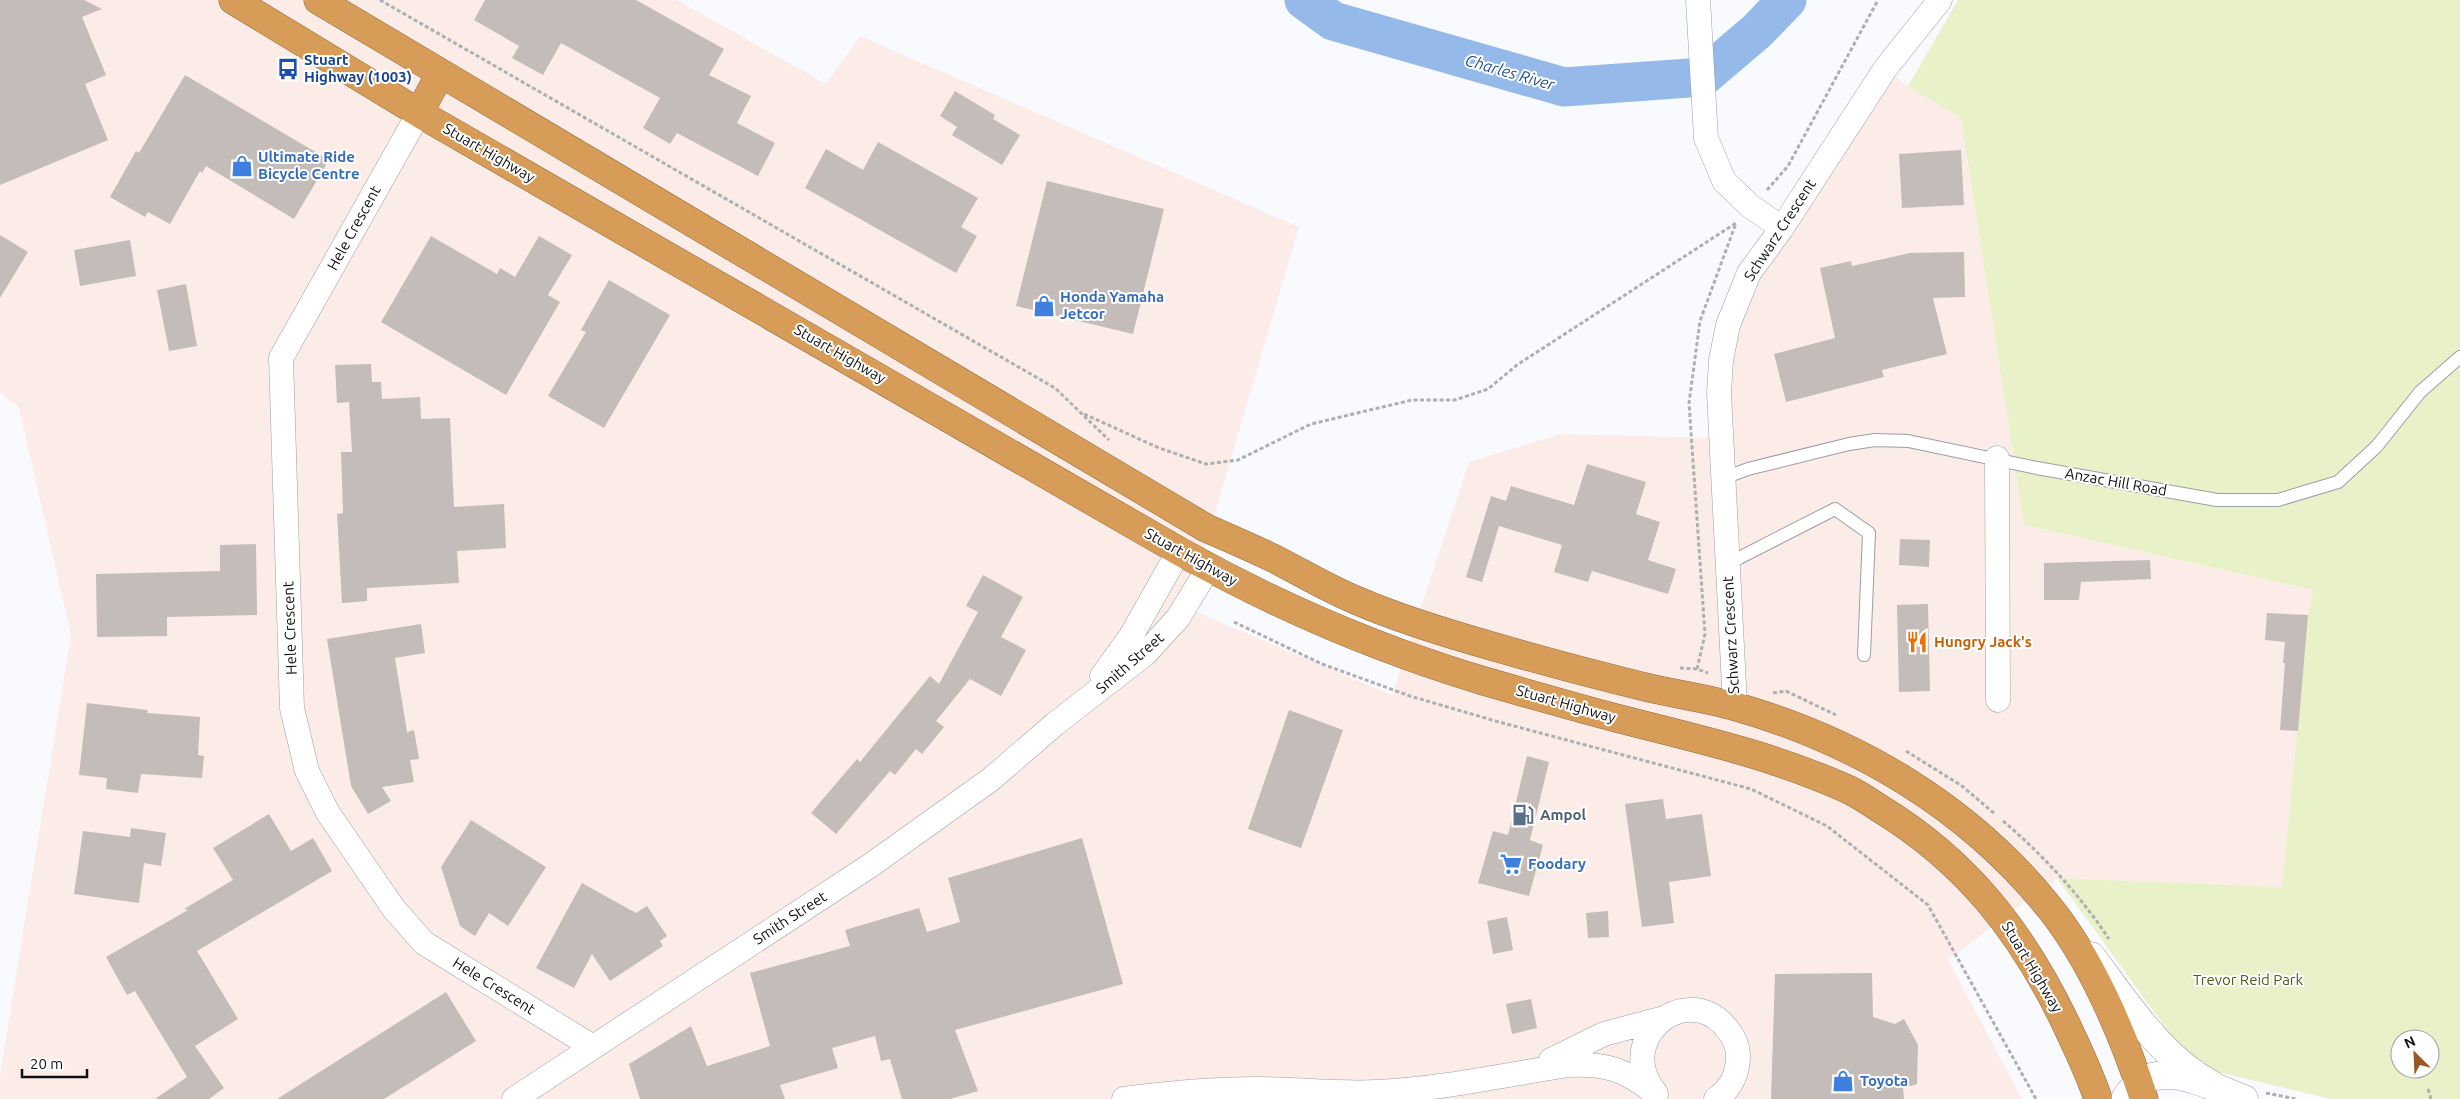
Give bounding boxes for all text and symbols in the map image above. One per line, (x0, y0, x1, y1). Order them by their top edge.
place label: Stuart Highway (1003) (304, 51, 412, 85)
water label: Charles River (1463, 51, 1558, 94)
bus stop icon: Stuart Highway (1003) (275, 56, 301, 82)
street label: Stuart Highway (440, 119, 538, 186)
place label: Ultimate Ride Bicycle Centre (258, 148, 360, 182)
shop icon: Ultimate Ride Bicycle Centre (229, 153, 255, 179)
street label: Schwarz Crescent (1740, 176, 1819, 284)
street label: Hele Crescent (323, 183, 384, 273)
place label: Honda Yamaha Jetcor (1060, 288, 1164, 322)
shop icon: Honda Yamaha Jetcor (1031, 293, 1057, 319)
street label: Stuart Highway (791, 320, 889, 387)
street label: Anzac Hill Road (2064, 464, 2168, 499)
street label: Stuart Highway (1142, 524, 1240, 589)
street label: Schwarz Crescent (1719, 576, 1742, 694)
street label: Hele Crescent (279, 581, 300, 675)
street label: Smith Street (1092, 629, 1167, 697)
restaurant icon: Hungry Jack's (1904, 629, 1930, 655)
place label: Hungry Jack's (1934, 633, 2032, 650)
street label: Stuart Highway (1514, 681, 1618, 726)
fuel station icon: Ampol (1510, 802, 1536, 828)
place label: Ampol (1540, 806, 1586, 823)
supermarket icon: Foodary (1498, 851, 1524, 877)
place label: Foodary (1528, 855, 1586, 872)
street label: Smith Street (750, 887, 830, 948)
street label: Stuart Highway (1999, 918, 2066, 1015)
street label: Hele Crescent (450, 954, 539, 1018)
park label: Trevor Reid Park (2193, 971, 2304, 988)
north arrow (2390, 1029, 2440, 1079)
text: N (2402, 1033, 2418, 1052)
scale bar (22, 1046, 88, 1078)
text: 20 m (30, 1055, 63, 1072)
shop icon: Toyota (1830, 1068, 1856, 1094)
place label: Toyota (1860, 1072, 1908, 1089)

